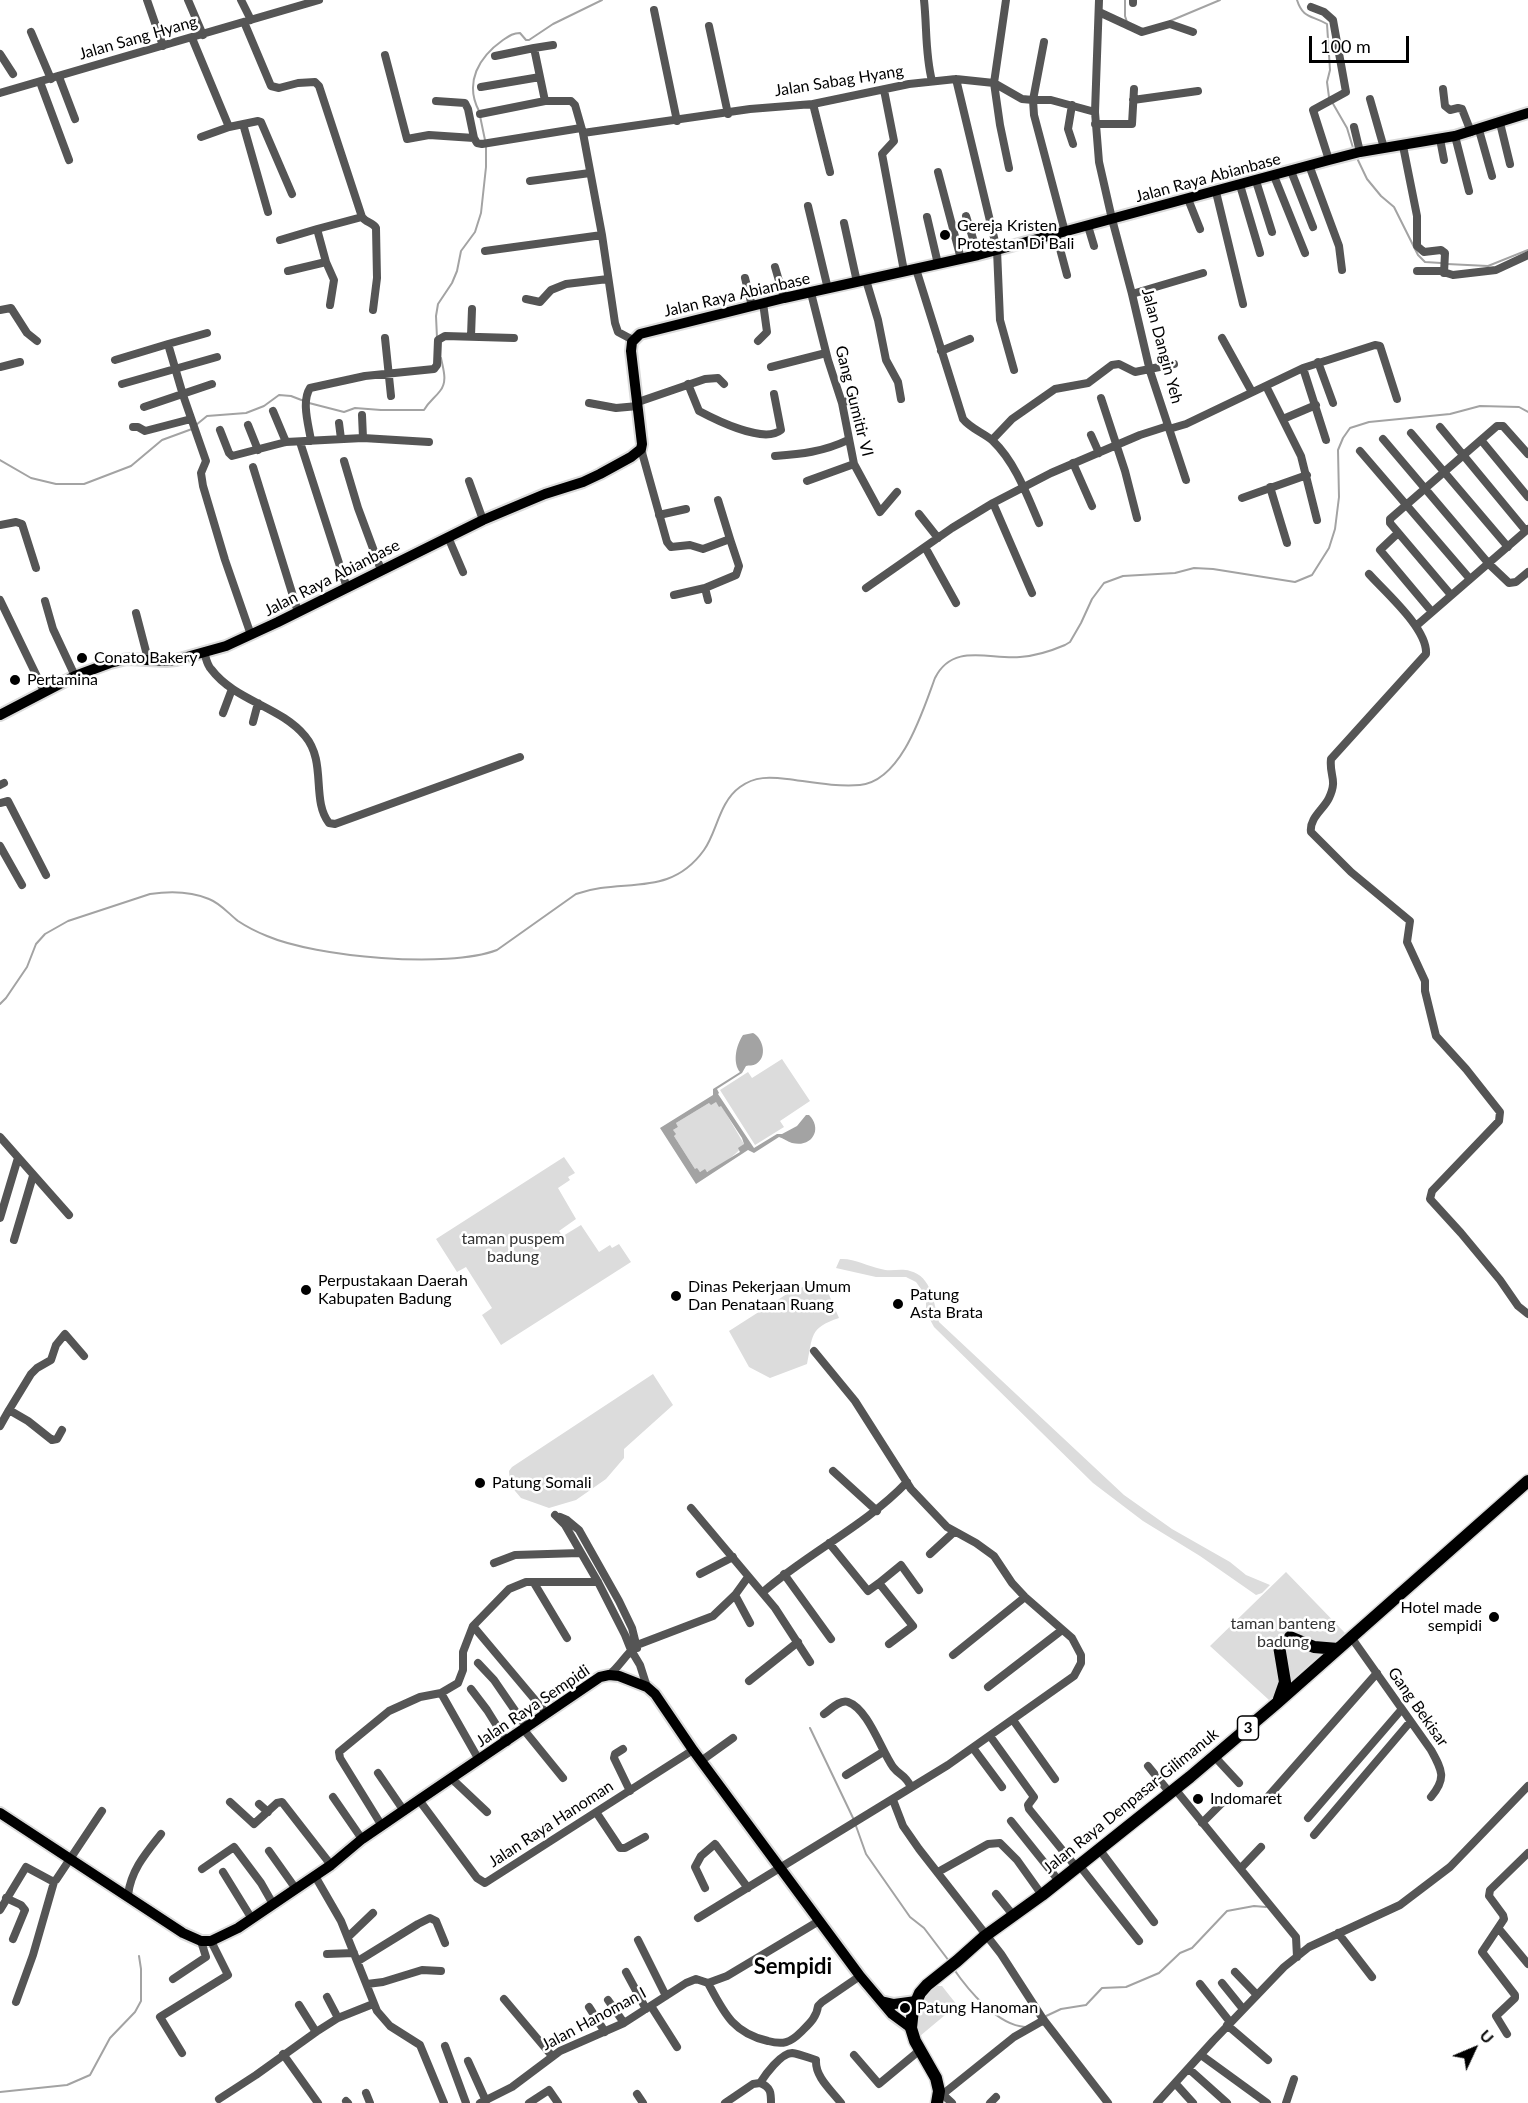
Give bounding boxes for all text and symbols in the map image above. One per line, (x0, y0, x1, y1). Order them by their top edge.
street label: Jalan Sang Hyang (77, 12, 199, 64)
scale bar (1312, 24, 1412, 62)
text: 100 m (1320, 35, 1371, 57)
street label: Jalan Sabag Hyang (773, 61, 905, 101)
street label: Jalan Raya Abianbase (1133, 149, 1283, 207)
place label: Gereja Kristen Protestan Di Bali (957, 216, 1074, 254)
marker: Gereja Kristen Protestan Di Bali (938, 228, 952, 242)
street label: Jalan Raya Abianbase (662, 269, 812, 321)
street label: Jalan Dangin Yeh (1137, 286, 1187, 406)
street label: Gang Gumitir VI (831, 344, 877, 458)
street label: Jalan Raya Abianbase (261, 535, 403, 621)
place label: Conato Bakery (94, 648, 198, 668)
marker: Conato Bakery (75, 651, 89, 665)
place label: Pertamina (27, 670, 98, 690)
marker: Pertamina (8, 673, 22, 687)
park label: taman puspem badung (461, 1229, 565, 1267)
place label: Perpustakaan Daerah Kabupaten Badung (318, 1271, 468, 1309)
place label: Dinas Pekerjaan Umum Dan Penataan Ruang (688, 1277, 851, 1315)
marker: Perpustakaan Daerah Kabupaten Badung (299, 1283, 313, 1297)
place label: Patung Asta Brata (910, 1285, 983, 1323)
marker: Dinas Pekerjaan Umum Dan Penataan Ruang (669, 1289, 683, 1303)
marker: Patung Asta Brata (891, 1297, 905, 1311)
place label: Patung Somali (492, 1473, 592, 1493)
marker: Patung Somali (473, 1476, 487, 1490)
place label: Hotel made sempidi (1401, 1598, 1482, 1636)
marker: Hotel made sempidi (1487, 1610, 1501, 1624)
park label: taman banteng badung (1231, 1614, 1335, 1652)
street label: Jalan Raya Sempidi (473, 1661, 593, 1751)
street label: Gang Bekisar (1384, 1664, 1452, 1750)
road number: 3 (1238, 1716, 1258, 1740)
street label: Jalan Raya Denpasar-Gilimanuk (1040, 1724, 1222, 1878)
street label: Jalan Raya Hanoman (485, 1776, 617, 1872)
place label: Indomaret (1210, 1789, 1282, 1809)
marker: Indomaret (1191, 1792, 1205, 1806)
district label: Sempidi (754, 1954, 832, 1980)
street label: Jalan Hanoman I (538, 1983, 650, 2055)
place label: Patung Hanoman (917, 1998, 1038, 2018)
marker: Patung Hanoman (898, 2001, 912, 2015)
north arrow (1444, 2019, 1504, 2079)
text: U (1476, 2025, 1498, 2047)

